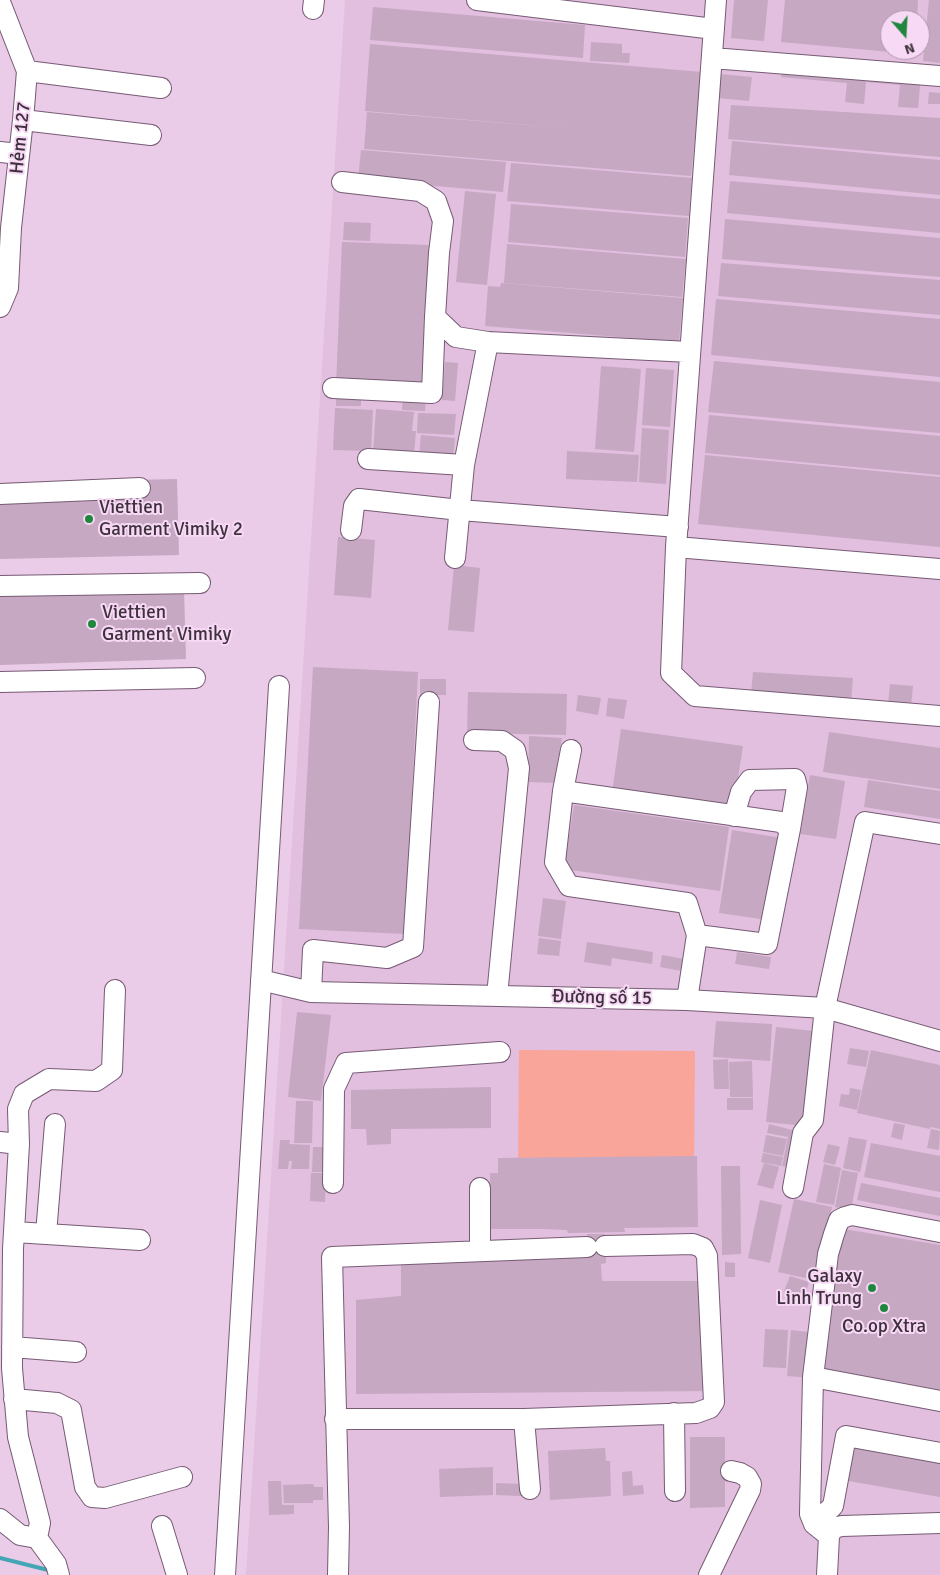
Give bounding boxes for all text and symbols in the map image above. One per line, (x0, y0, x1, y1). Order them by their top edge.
north arrow (880, 10, 930, 60)
text: N (902, 39, 917, 58)
street label: Hẻm 127 (6, 101, 36, 175)
place label: Viettien Garment Vimiky 2 (99, 497, 243, 541)
marker: Viettien Garment Vimiky 2 (83, 513, 95, 525)
place label: Viettien Garment Vimiky (102, 602, 231, 646)
marker: Viettien Garment Vimiky (86, 618, 98, 630)
street label: Đường số 15 (552, 986, 652, 1010)
place label: Galaxy Linh Trung (776, 1266, 862, 1310)
marker: Galaxy Linh Trung (866, 1282, 878, 1294)
marker: Co.op Xtra (878, 1302, 890, 1314)
place label: Co.op Xtra (842, 1316, 926, 1338)

